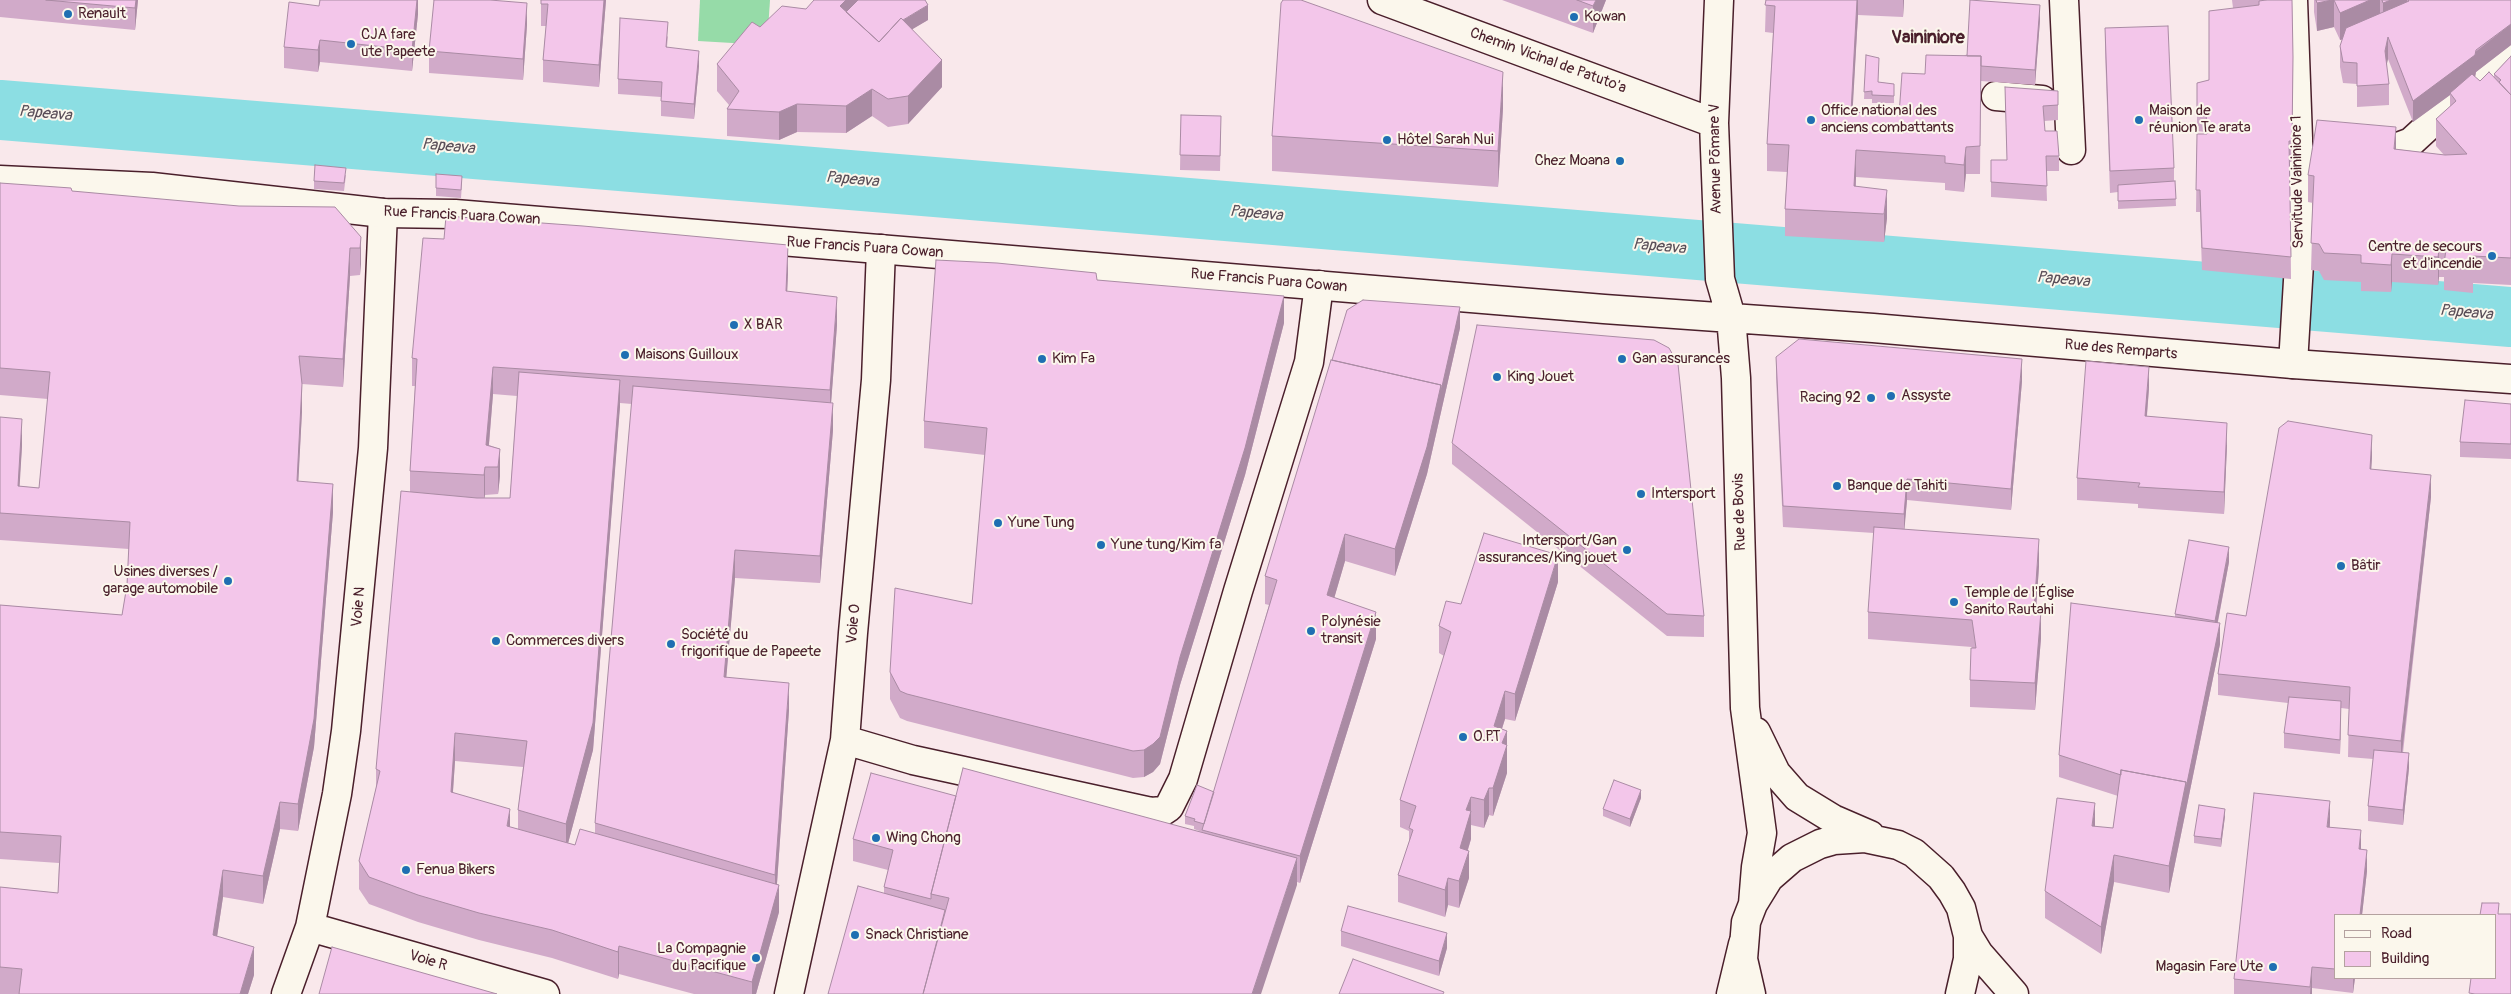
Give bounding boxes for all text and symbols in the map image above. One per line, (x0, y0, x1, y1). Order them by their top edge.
place label: Renault (78, 5, 126, 23)
marker: Renault (62, 8, 74, 20)
place label: Kowan (1584, 8, 1626, 26)
marker: Kowan (1568, 11, 1580, 23)
street label: Chemin Vicinal de Patuto'a (1467, 24, 1629, 98)
place label: CJA fare ute Papeete (361, 26, 435, 61)
district label: Vaininiore (1891, 27, 1965, 49)
marker: CJA fare ute Papeete (345, 38, 357, 50)
water label: Papeava (18, 102, 72, 126)
place label: Office national des anciens combattants (1821, 102, 1954, 137)
place label: Maison de réunion Te arata (2149, 102, 2251, 137)
street label: Avenue Pōmare V (1706, 103, 1726, 215)
marker: Office national des anciens combattants (1805, 114, 1817, 126)
marker: Maison de réunion Te arata (2133, 114, 2145, 126)
street label: Servitude Vaininiore 1 (2288, 115, 2308, 249)
place label: Hôtel Sarah Nui (1397, 131, 1494, 149)
marker: Hôtel Sarah Nui (1381, 134, 1393, 146)
water label: Papeava (421, 135, 475, 159)
place label: Chez Moana (1534, 152, 1610, 170)
marker: Chez Moana (1614, 155, 1626, 167)
water label: Papeava (825, 168, 879, 192)
water label: Papeava (1229, 202, 1283, 226)
street label: Rue Francis Puara Cowan (383, 203, 541, 229)
street label: Rue Francis Puara Cowan (786, 234, 944, 262)
water label: Papeava (1632, 235, 1686, 259)
place label: Centre de secours et d'incendie (2368, 238, 2482, 273)
marker: Centre de secours et d'incendie (2486, 250, 2498, 262)
street label: Rue Francis Puara Cowan (1190, 265, 1348, 297)
water label: Papeava (2036, 268, 2090, 292)
water label: Papeava (2439, 301, 2493, 325)
place label: X BAR (744, 316, 783, 334)
marker: X BAR (728, 319, 740, 331)
street label: Rue des Remparts (2064, 336, 2178, 364)
place label: Maisons Guilloux (635, 346, 739, 364)
marker: Maisons Guilloux (619, 349, 631, 361)
place label: Kim Fa (1052, 350, 1095, 368)
place label: Gan assurances (1632, 350, 1730, 368)
marker: Kim Fa (1036, 353, 1048, 365)
marker: Gan assurances (1616, 353, 1628, 365)
place label: King Jouet (1507, 368, 1574, 386)
marker: King Jouet (1491, 371, 1503, 383)
place label: Assyste (1901, 387, 1951, 405)
place label: Racing 92 (1800, 389, 1861, 407)
marker: Assyste (1885, 390, 1897, 402)
marker: Racing 92 (1865, 392, 1877, 404)
street label: Rue de Bovis (1730, 473, 1750, 551)
place label: Banque de Tahiti (1847, 477, 1947, 495)
marker: Banque de Tahiti (1831, 480, 1843, 492)
place label: Intersport (1651, 485, 1716, 503)
marker: Intersport (1635, 488, 1647, 500)
place label: Yune Tung (1008, 514, 1074, 532)
marker: Yune Tung (992, 517, 1004, 529)
place label: Intersport/Gan assurances/King jouet (1479, 532, 1617, 567)
place label: Yune tung/Kim fa (1111, 536, 1221, 554)
marker: Yune tung/Kim fa (1095, 539, 1107, 551)
marker: Intersport/Gan assurances/King jouet (1621, 544, 1633, 556)
place label: Bâtir (2351, 557, 2381, 575)
marker: Bâtir (2335, 560, 2347, 572)
place label: Usines diverses / garage automobile (103, 563, 218, 598)
marker: Usines diverses / garage automobile (222, 575, 234, 587)
place label: Temple de l'Église Sanito Rautahi (1964, 584, 2074, 619)
street label: Voie N (348, 586, 370, 628)
marker: Temple de l'Église Sanito Rautahi (1948, 596, 1960, 608)
street label: Voie O (843, 603, 865, 645)
place label: Polynésie transit (1321, 613, 1381, 648)
marker: Polynésie transit (1305, 625, 1317, 637)
place label: Société du frigorifique de Papeete (681, 626, 821, 661)
place label: Commerces divers (506, 632, 624, 650)
marker: Commerces divers (490, 635, 502, 647)
marker: Société du frigorifique de Papeete (665, 638, 677, 650)
place label: O.P.T (1473, 728, 1500, 746)
marker: O.P.T (1457, 731, 1469, 743)
place label: Wing Chong (886, 829, 961, 847)
marker: Wing Chong (870, 832, 882, 844)
place label: Fenua Bikers (416, 861, 495, 879)
marker: Fenua Bikers (400, 864, 412, 876)
legend (2334, 914, 2496, 979)
text: Road (2381, 924, 2412, 943)
place label: Snack Christiane (865, 926, 968, 944)
marker: Snack Christiane (849, 929, 861, 941)
place label: La Compagnie du Pacifique (657, 940, 746, 975)
street label: Voie R (407, 947, 449, 975)
text: Building (2381, 949, 2429, 968)
marker: La Compagnie du Pacifique (750, 952, 762, 964)
place label: Magasin Fare Ute (2156, 958, 2263, 976)
marker: Magasin Fare Ute (2267, 961, 2279, 973)

